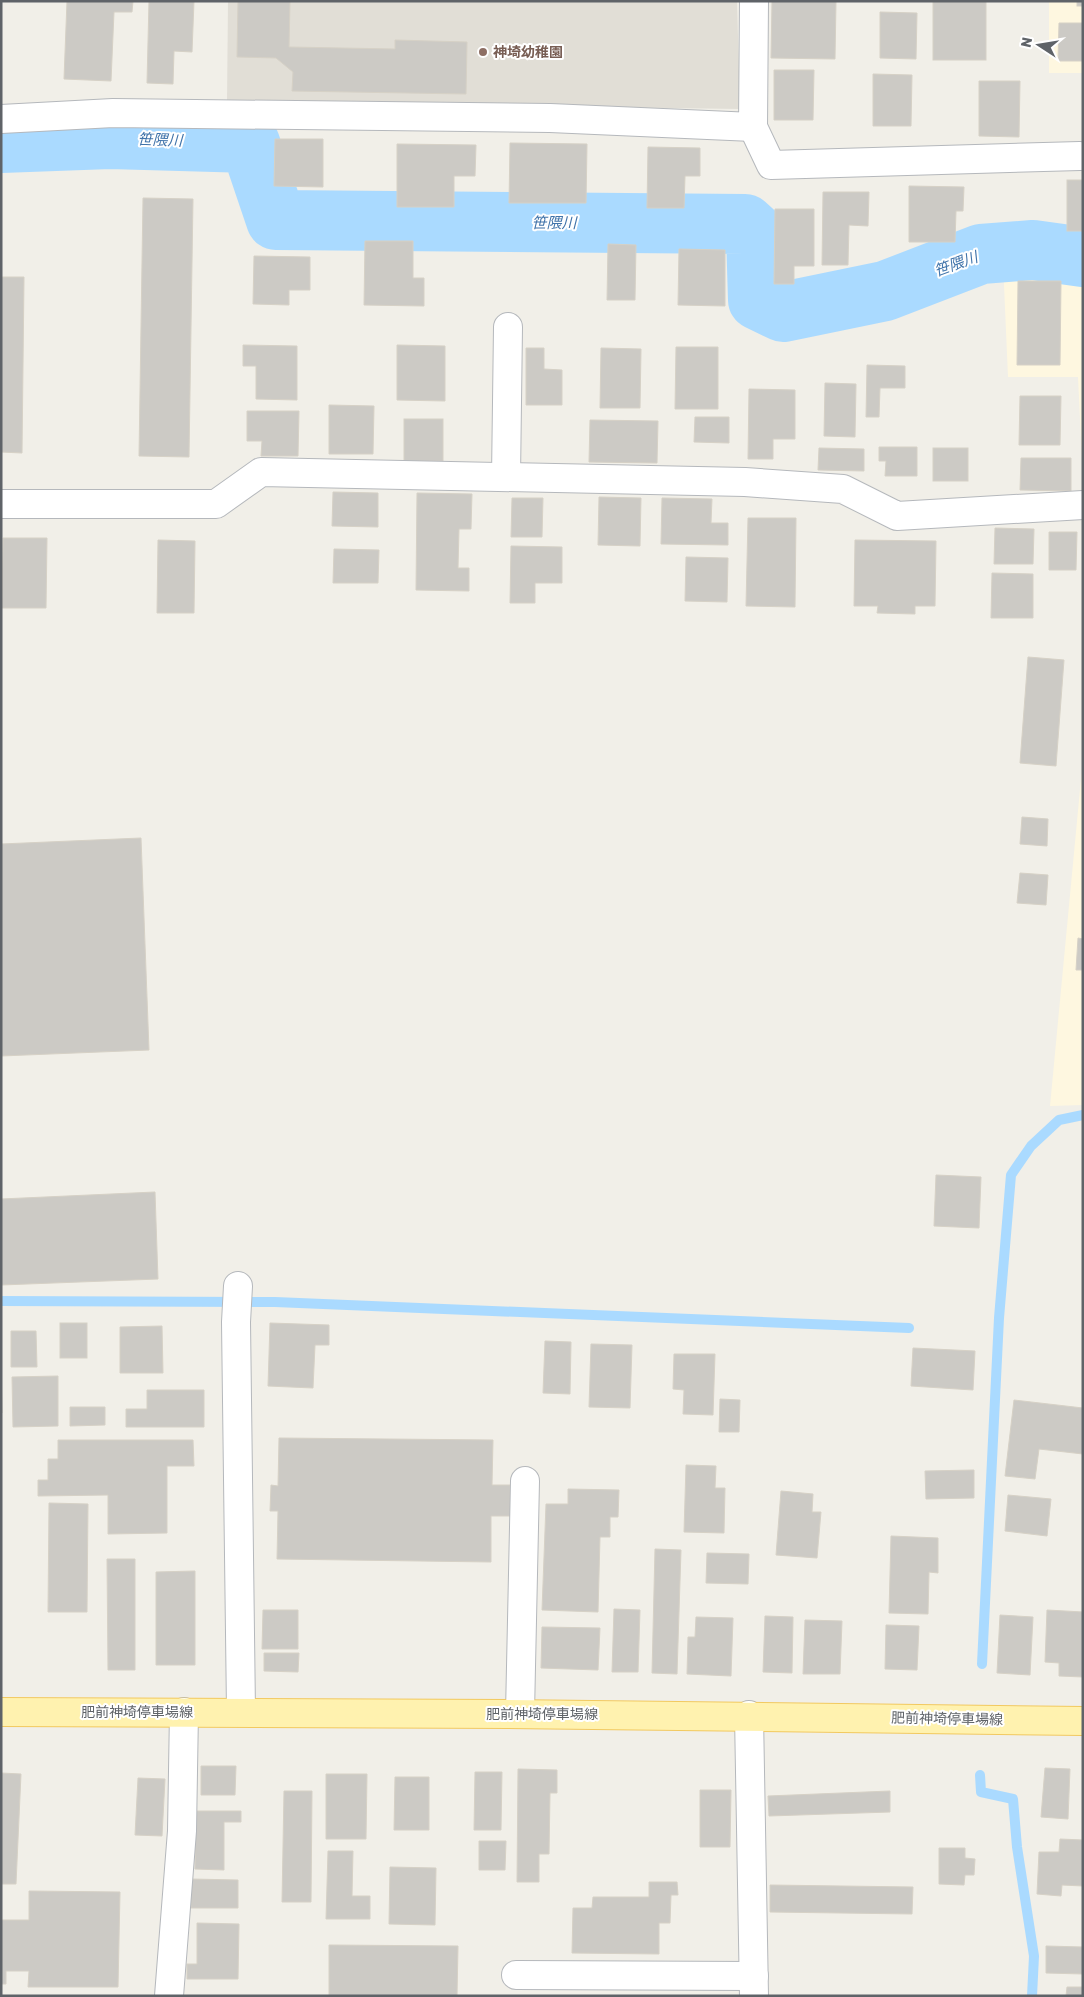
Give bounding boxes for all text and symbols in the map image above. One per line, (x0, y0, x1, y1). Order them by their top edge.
north arrow (1014, 20, 1064, 70)
text: N (1017, 36, 1036, 49)
place label: 神埼幼稚園 (493, 44, 563, 61)
marker: 神埼幼稚園 (477, 46, 489, 58)
water label: 笹隈川 (137, 130, 185, 150)
water label: 笹隈川 (531, 214, 578, 232)
water label: 笹隈川 (932, 247, 982, 280)
street label: 肥前神埼停車場線 (81, 1704, 193, 1721)
street label: 肥前神埼停車場線 (486, 1706, 598, 1723)
street label: 肥前神埼停車場線 (891, 1710, 1003, 1728)

